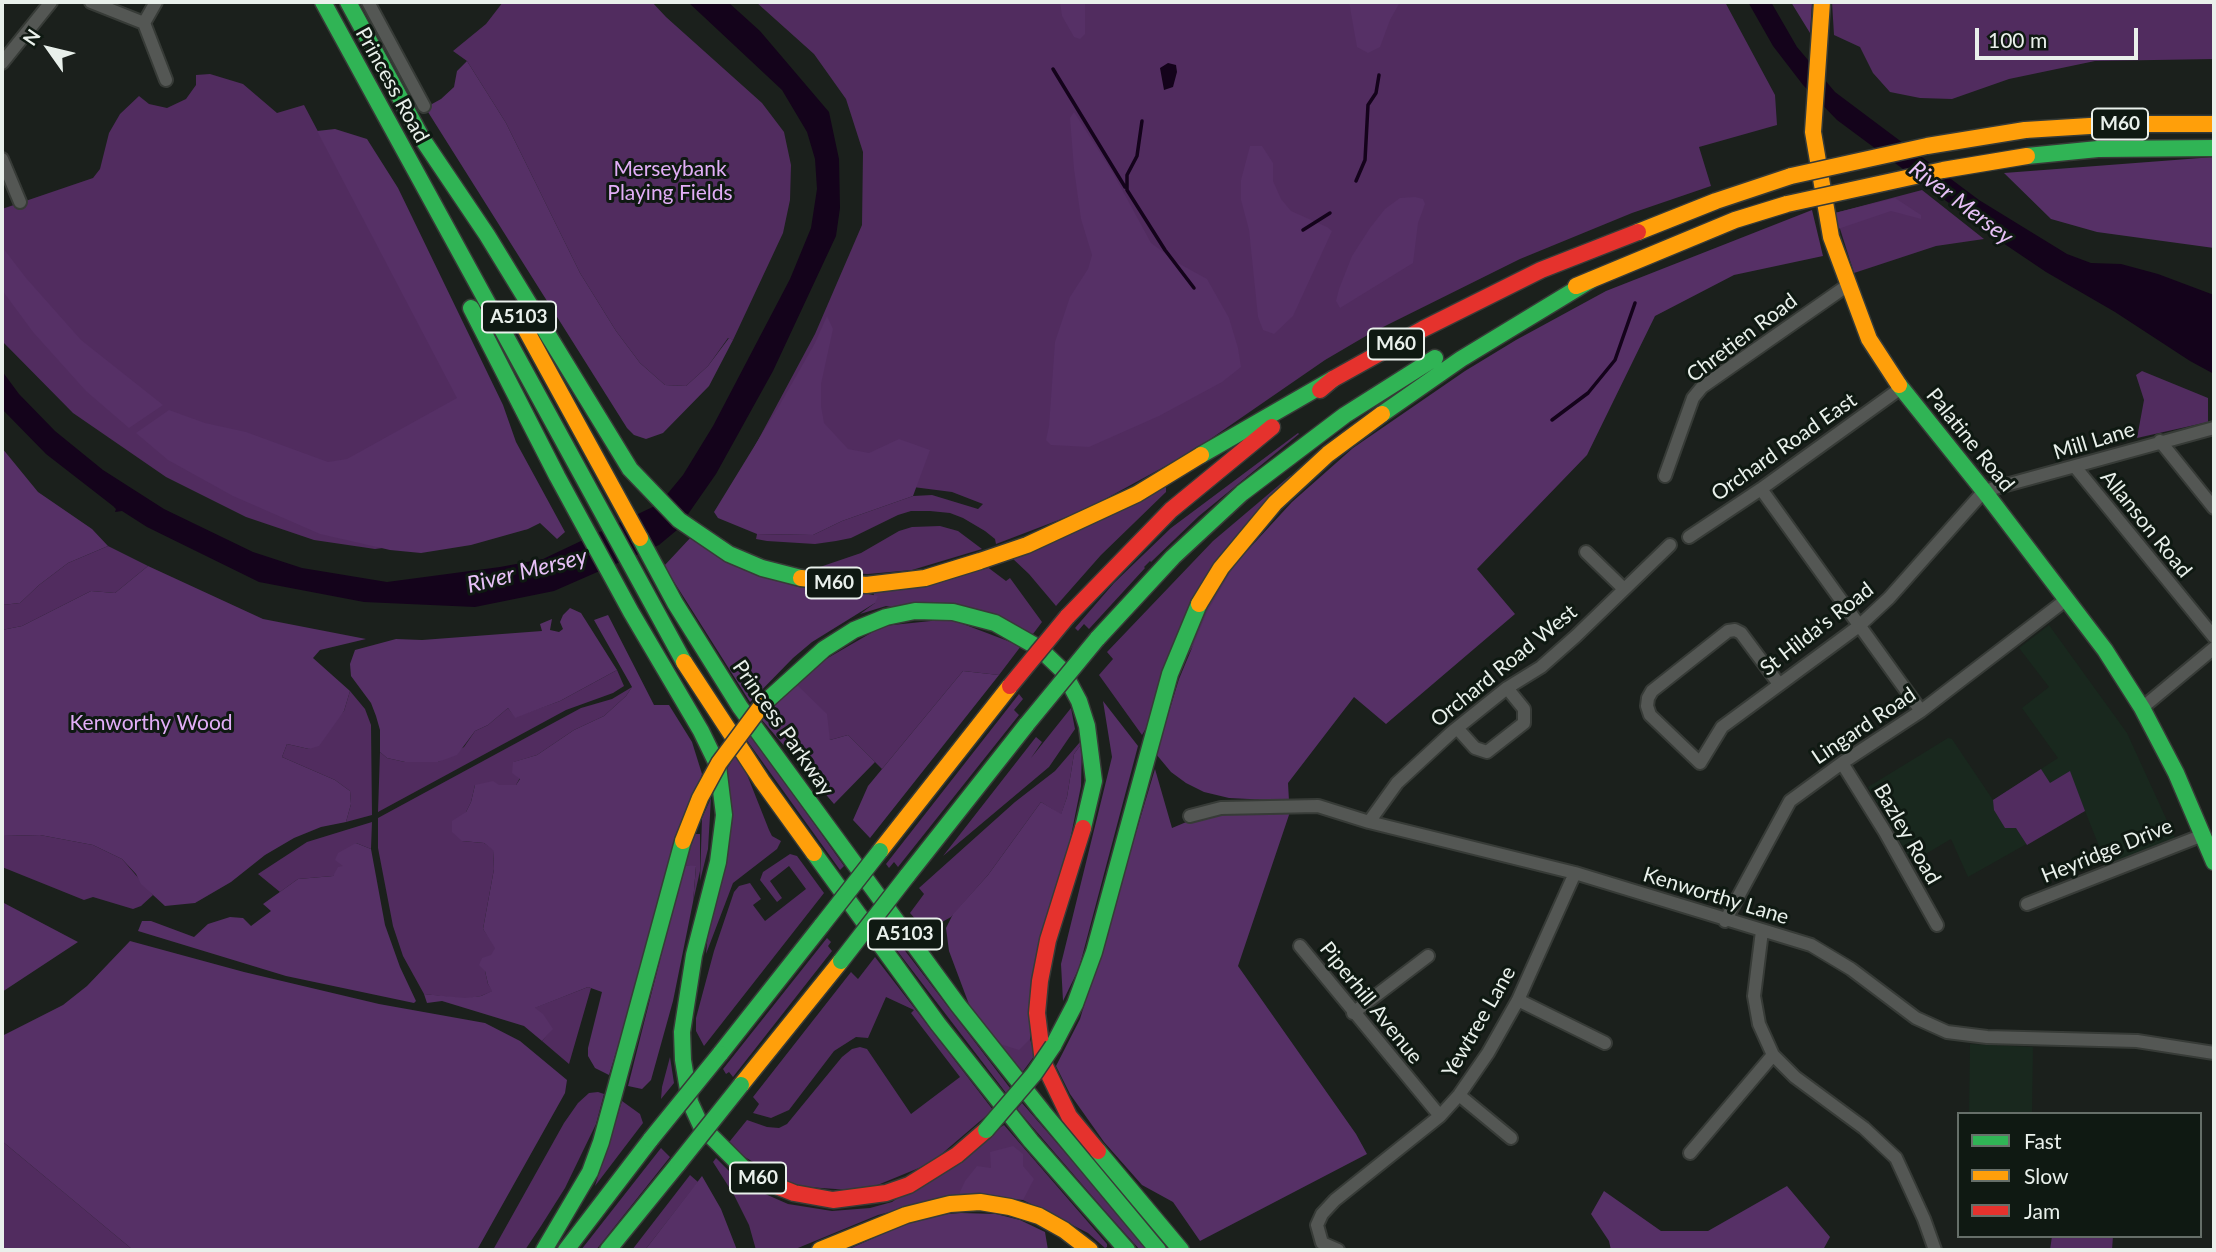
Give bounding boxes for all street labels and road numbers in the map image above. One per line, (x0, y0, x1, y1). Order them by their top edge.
street label: Princess Road (350, 23, 434, 147)
road number: M60 (2092, 108, 2148, 140)
street label: Chretien Road (1682, 288, 1802, 388)
road number: A5103 (482, 302, 556, 332)
road number: M60 (1368, 328, 1424, 360)
street label: Palatine Road (1921, 383, 2019, 497)
street label: Orchard Road East (1707, 388, 1861, 506)
street label: Mill Lane (2050, 417, 2138, 465)
street label: Allanson Road (2095, 465, 2197, 583)
road number: M60 (806, 568, 862, 598)
street label: St Hilda's Road (1755, 577, 1879, 681)
street label: Orchard Road West (1426, 599, 1582, 733)
street label: Princess Parkway (727, 655, 839, 801)
street label: Lingard Road (1807, 682, 1921, 770)
street label: Bazley Road (1868, 779, 1946, 889)
street label: Heyridge Drive (2038, 813, 2176, 889)
street label: Kenworthy Lane (1640, 862, 1792, 930)
road number: A5103 (868, 918, 942, 950)
street label: Piperhill Avenue (1314, 937, 1428, 1069)
street label: Yewtree Lane (1437, 962, 1521, 1082)
road number: M60 (730, 1162, 786, 1194)

